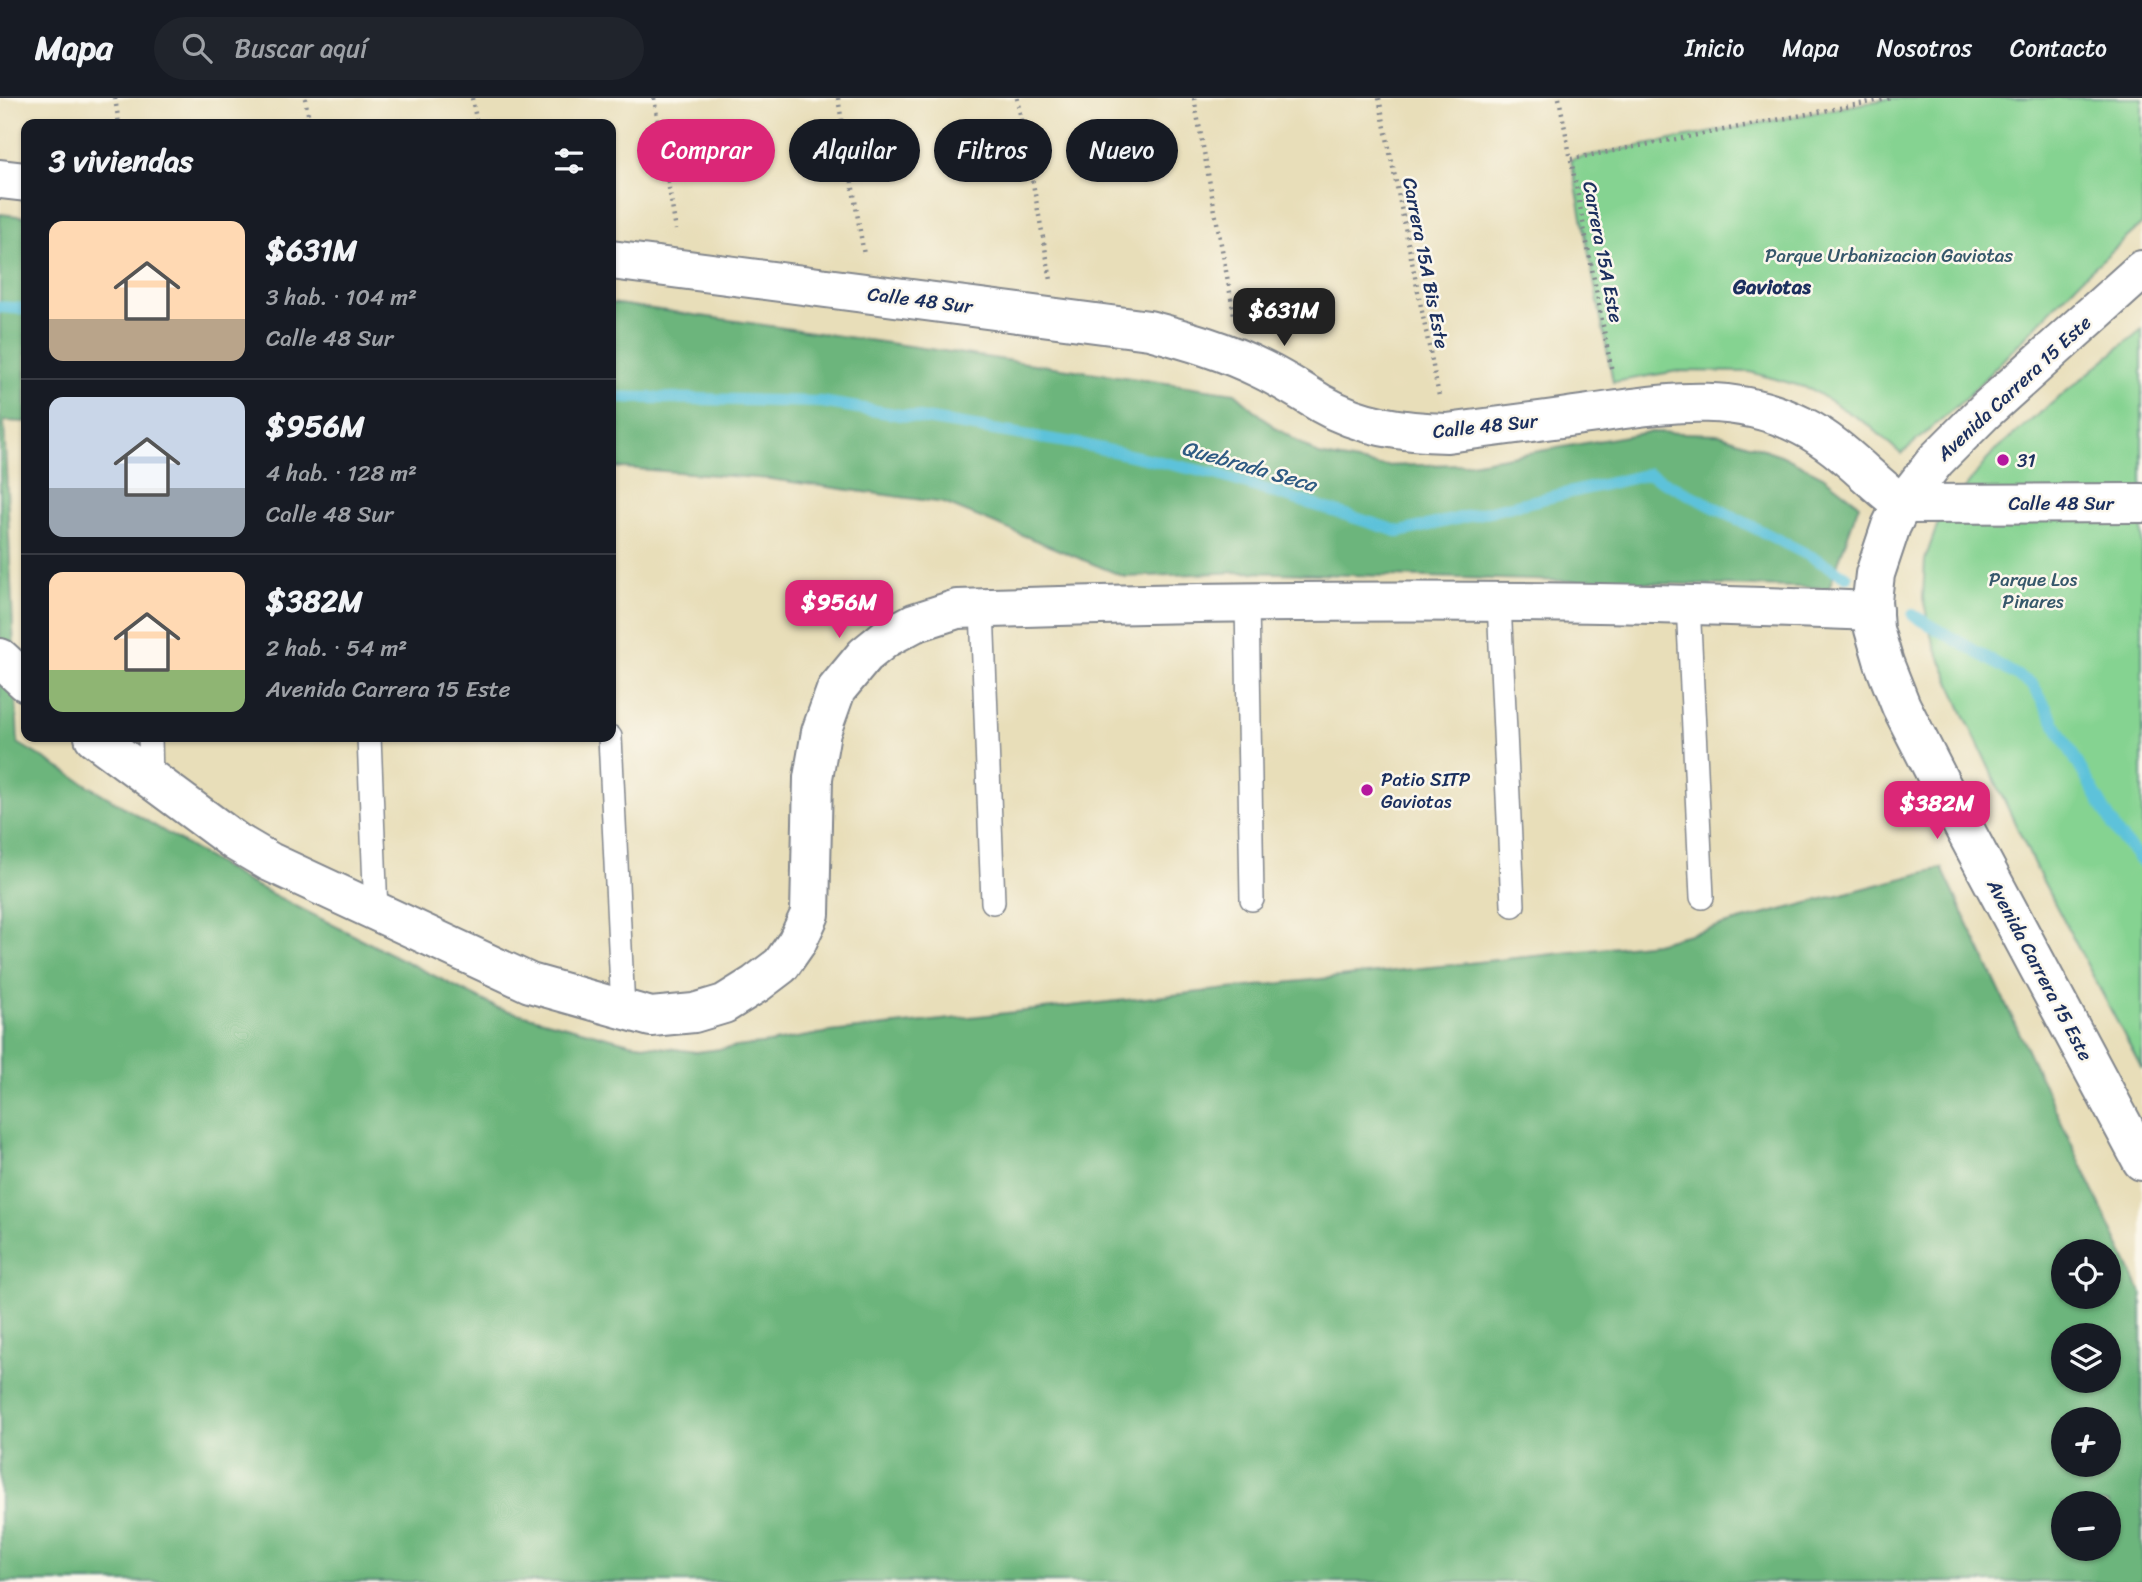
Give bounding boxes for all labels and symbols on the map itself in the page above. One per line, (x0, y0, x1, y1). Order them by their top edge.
street label: Carrera 15A Bis Este (1393, 175, 1459, 352)
street label: Carrera 15A Este (1573, 178, 1633, 326)
park label: Parque Urbanizacion Gaviotas (1765, 239, 2013, 272)
district label: Gaviotas (1732, 268, 1811, 306)
street label: Calle 48 Sur (866, 277, 975, 323)
pin: $631M (1235, 288, 1333, 348)
street label: Avenida Carrera 15 Este (1928, 307, 2099, 470)
street label: Calle 48 Sur (1431, 404, 1540, 448)
water label: Quebrada Seca (1177, 429, 1323, 504)
place label: 31 (2017, 444, 2036, 477)
marker: 31 (1995, 452, 2011, 468)
street label: Calle 48 Sur (2008, 487, 2115, 520)
park label: Parque Los Pinares (1989, 563, 2078, 618)
pin: $956M (790, 580, 888, 640)
place label: Patio SITP Gaviotas (1381, 763, 1471, 818)
marker: Patio SITP Gaviotas (1359, 782, 1375, 798)
pin: $382M (1888, 782, 1986, 841)
street label: Avenida Carrera 15 Este (1978, 872, 2102, 1067)

